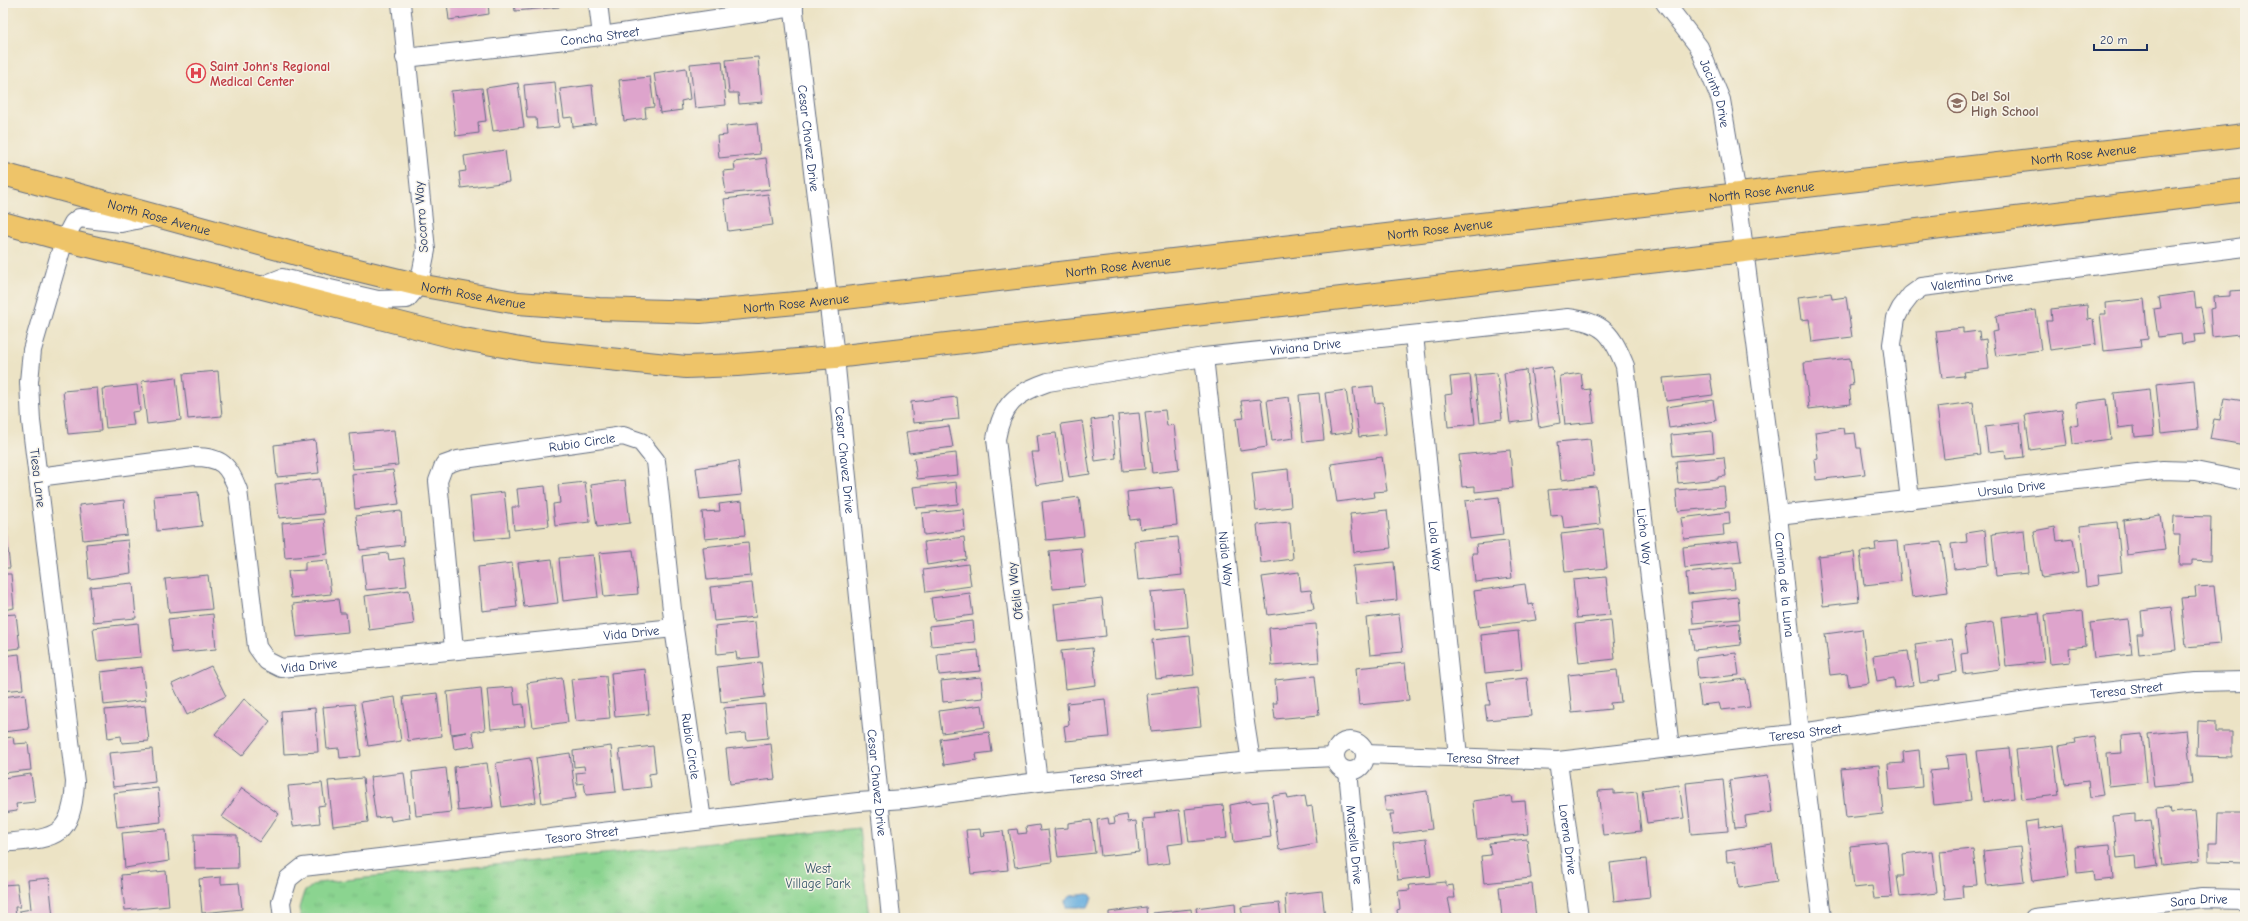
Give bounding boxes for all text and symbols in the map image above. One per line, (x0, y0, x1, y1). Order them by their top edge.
street label: Concha Street (560, 23, 641, 48)
scale bar (2094, 26, 2147, 52)
text: 20 m (2100, 33, 2128, 47)
street label: Jacinto Drive (1697, 57, 1733, 129)
place label: Saint John's Regional Medical Center (210, 59, 330, 89)
hospital icon: Saint John's Regional Medical Center (185, 62, 207, 84)
street label: Cesar Chavez Drive (795, 84, 823, 193)
place label: Del Sol High School (1971, 89, 2039, 119)
school or university icon: Del Sol High School (1946, 92, 1968, 114)
street label: North Rose Avenue (2030, 140, 2137, 167)
street label: North Rose Avenue (1708, 178, 1816, 205)
street label: Socorro Way (411, 181, 431, 253)
street label: North Rose Avenue (106, 195, 213, 238)
street label: North Rose Avenue (1386, 215, 1494, 242)
street label: North Rose Avenue (1065, 253, 1172, 280)
street label: Valentina Drive (1930, 268, 2014, 293)
street label: North Rose Avenue (420, 278, 527, 311)
street label: North Rose Avenue (743, 290, 850, 315)
street label: Viviana Drive (1269, 335, 1342, 357)
street label: Cesar Chavez Drive (832, 406, 858, 515)
street label: Rubio Circle (548, 430, 617, 454)
street label: Tiesa Lane (27, 448, 49, 509)
street label: Ursula Drive (1977, 476, 2047, 499)
street label: Licho Way (1634, 507, 1656, 566)
street label: Lola Way (1426, 520, 1446, 572)
street label: Nidia Way (1216, 530, 1237, 587)
street label: Camina de la Luna (1772, 532, 1798, 638)
street label: Ofelia Way (1004, 561, 1026, 621)
street label: Vida Drive (603, 622, 660, 643)
street label: Vida Drive (281, 655, 338, 675)
street label: Teresa Street (2089, 678, 2165, 701)
street label: Rubio Circle (679, 712, 704, 781)
street label: Teresa Street (1768, 720, 1844, 744)
street label: Cesar Chavez Drive (865, 728, 890, 837)
street label: Teresa Street (1446, 749, 1521, 767)
street label: Teresa Street (1069, 764, 1145, 786)
street label: Lorena Drive (1556, 803, 1581, 876)
street label: Marsella Drive (1344, 804, 1366, 885)
street label: Tesoro Street (544, 822, 620, 846)
park label: West Village Park (786, 861, 851, 891)
street label: Sara Drive (2169, 890, 2228, 909)

